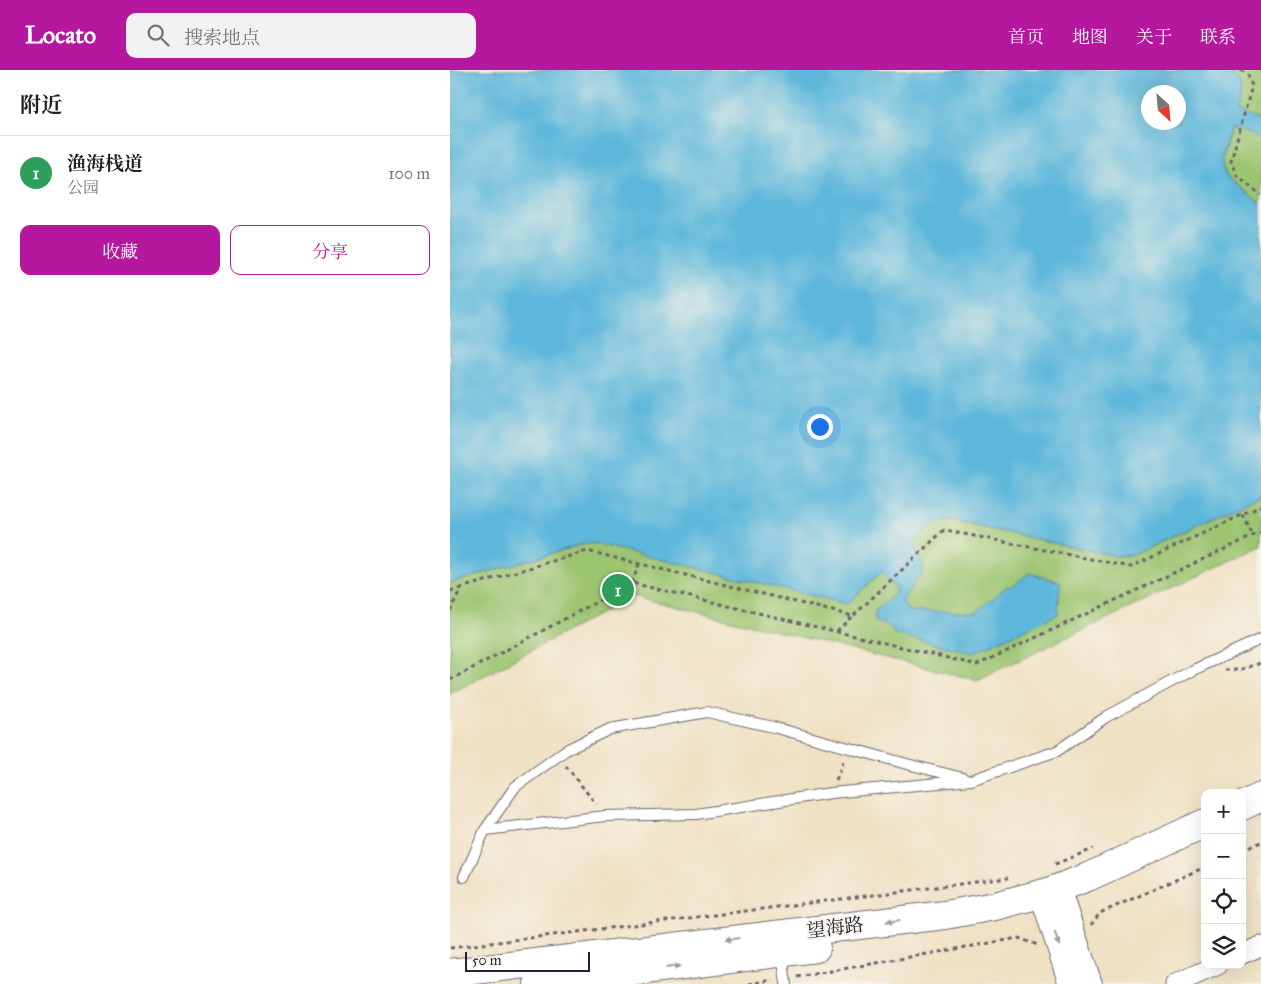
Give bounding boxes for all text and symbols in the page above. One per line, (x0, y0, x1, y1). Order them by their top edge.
search box (126, 13, 476, 58)
text: Locato (25, 20, 96, 50)
icon: search (144, 21, 172, 49)
text: 搜索地点 (184, 26, 260, 49)
text: 首页 (1008, 26, 1044, 48)
text: 地图 (1072, 26, 1108, 48)
text: 关于 (1136, 26, 1172, 48)
text: 联系 (1200, 26, 1236, 48)
north arrow (1141, 85, 1186, 130)
text: 附近 (20, 92, 62, 118)
text: 渔海栈道 (67, 152, 143, 175)
text: 1 (33, 164, 39, 183)
text: 100 m (388, 164, 430, 183)
text: 公园 (67, 178, 99, 197)
button: 收藏 (20, 225, 220, 275)
button: 分享 (230, 225, 430, 275)
your location (807, 414, 833, 440)
pin: 1 (602, 571, 634, 609)
map controls (1201, 789, 1246, 969)
button: + (1201, 789, 1246, 834)
button: − (1201, 834, 1246, 879)
button: locate (1201, 879, 1246, 924)
street label: 望海路 (805, 913, 865, 942)
one-way arrow (885, 917, 901, 925)
button: layers (1201, 924, 1246, 969)
one-way arrow (1053, 932, 1061, 947)
one-way arrow (724, 935, 740, 943)
scale bar (465, 949, 590, 972)
text: 50 m (472, 952, 501, 969)
one-way arrow (666, 963, 682, 971)

